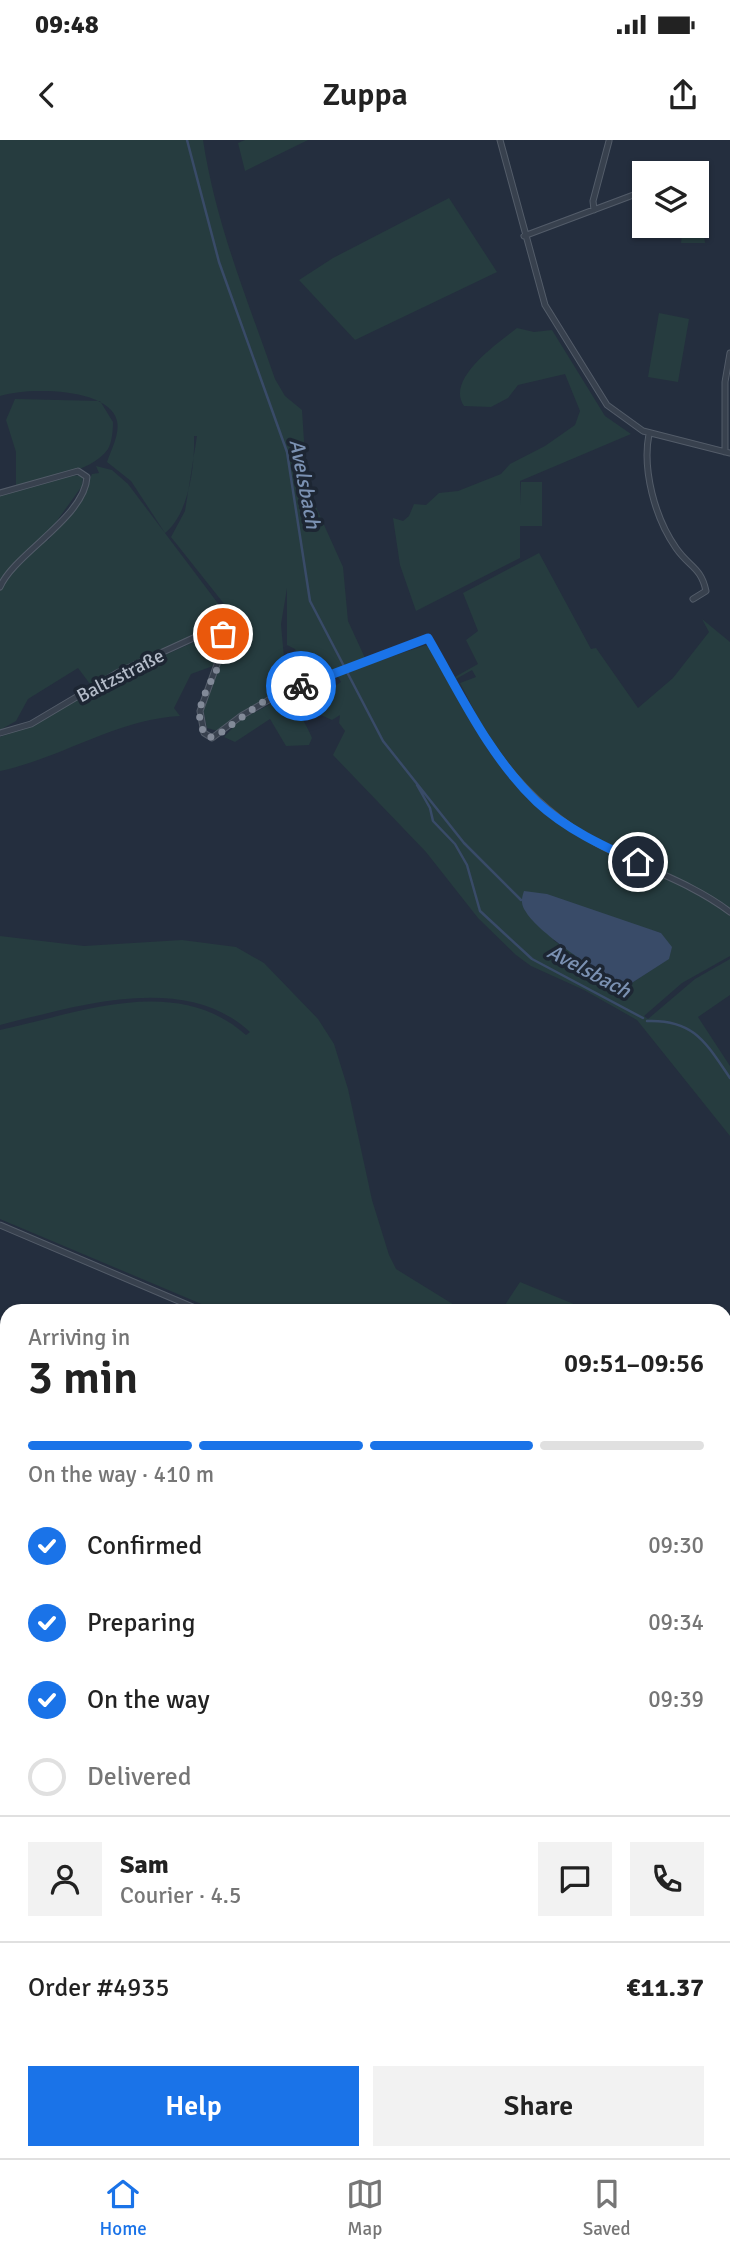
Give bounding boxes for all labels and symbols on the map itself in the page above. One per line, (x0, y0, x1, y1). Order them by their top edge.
water label: Avelsbach (284, 437, 327, 532)
pin (193, 604, 253, 664)
street label: Baltzstraße (73, 644, 168, 708)
courier (266, 651, 336, 721)
pin (608, 832, 668, 892)
water label: Avelsbach (543, 938, 636, 1004)

